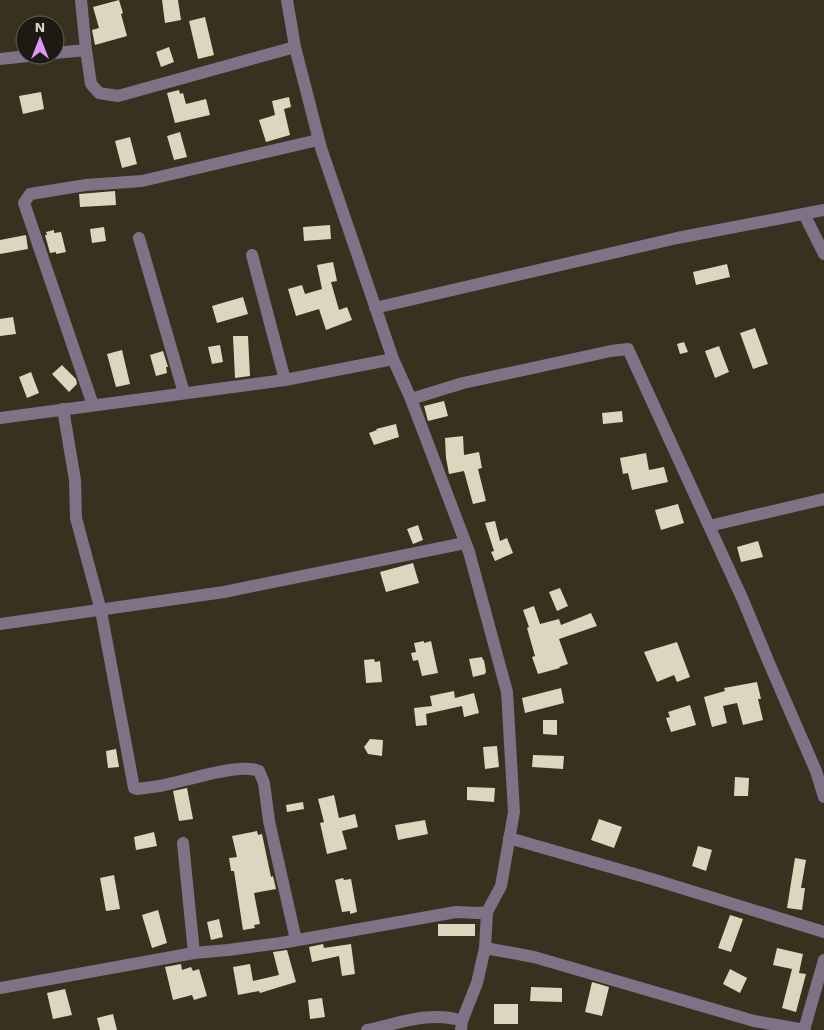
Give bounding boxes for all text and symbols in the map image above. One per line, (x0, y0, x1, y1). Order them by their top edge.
north arrow (15, 15, 65, 65)
text: N (35, 19, 45, 35)

